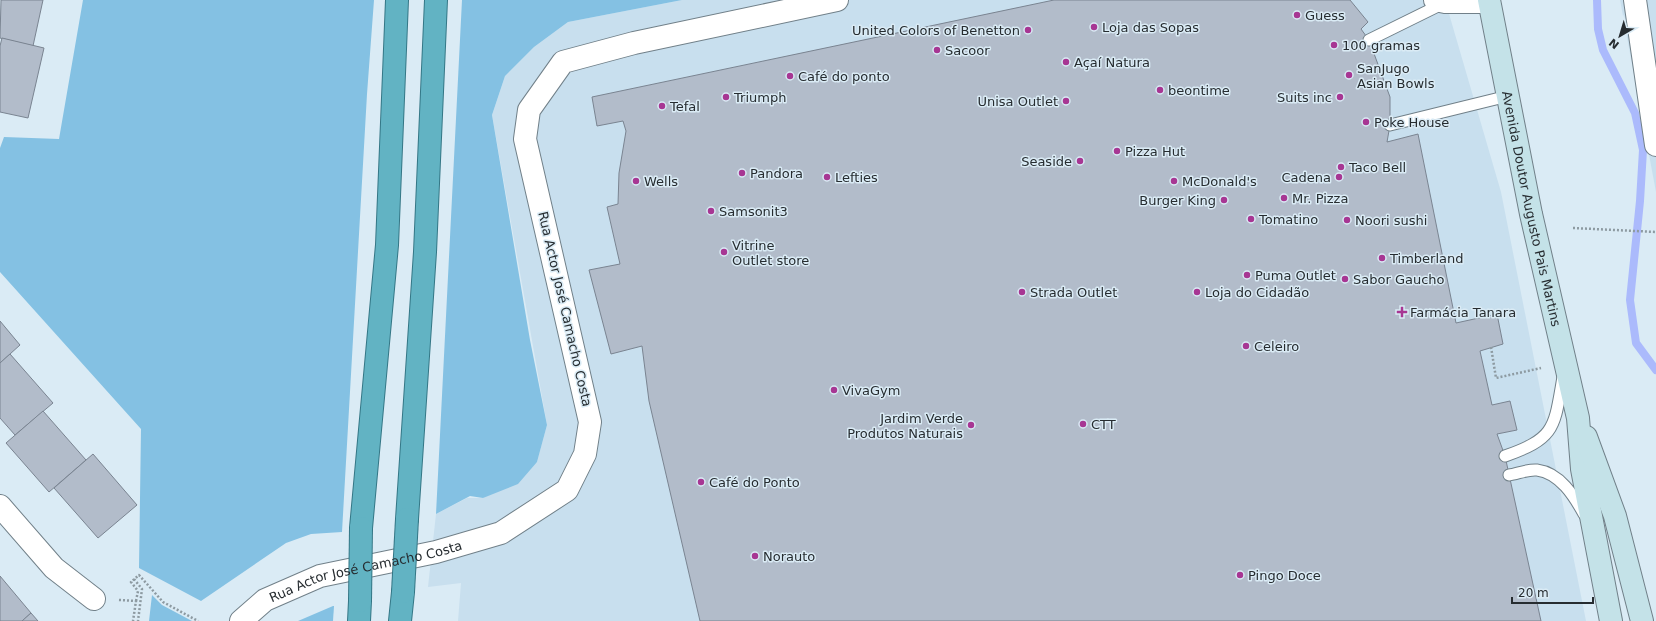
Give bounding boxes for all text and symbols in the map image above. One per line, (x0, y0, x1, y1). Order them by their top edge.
place label: Guess (1305, 8, 1345, 23)
marker: Guess (1292, 10, 1302, 20)
north arrow (1600, 16, 1640, 56)
place label: Loja das Sopas (1102, 20, 1199, 35)
marker: Loja das Sopas (1089, 22, 1099, 32)
place label: United Colors of Benetton (852, 23, 1020, 38)
marker: United Colors of Benetton (1023, 25, 1033, 35)
text: N (1607, 36, 1622, 51)
place label: 100 gramas (1342, 38, 1420, 53)
marker: 100 gramas (1329, 40, 1339, 50)
place label: Sacoor (945, 43, 990, 58)
marker: Sacoor (932, 45, 942, 55)
place label: Açaí Natura (1074, 55, 1150, 70)
marker: Açaí Natura (1061, 57, 1071, 67)
place label: SanJugo Asian Bowls (1357, 61, 1435, 91)
place label: Café do ponto (798, 69, 890, 84)
marker: SanJugo Asian Bowls (1344, 70, 1354, 80)
marker: Café do ponto (785, 71, 795, 81)
place label: beontime (1168, 83, 1230, 98)
marker: beontime (1155, 85, 1165, 95)
street label: Avenida Doutor Augusto Pais Martins (1499, 89, 1564, 328)
place label: Triumph (733, 90, 786, 105)
place label: Suits inc (1277, 90, 1332, 105)
marker: Triumph (721, 92, 731, 102)
marker: Suits inc (1335, 92, 1345, 102)
place label: Unisa Outlet (977, 94, 1058, 109)
marker: Unisa Outlet (1061, 96, 1071, 106)
place label: Tefal (669, 99, 700, 114)
marker: Tefal (657, 101, 667, 111)
place label: Poke House (1374, 115, 1449, 130)
marker: Poke House (1361, 117, 1371, 127)
place label: Pizza Hut (1125, 144, 1185, 159)
marker: Pizza Hut (1112, 146, 1122, 156)
place label: Seaside (1021, 154, 1072, 169)
marker: Seaside (1075, 156, 1085, 166)
place label: Taco Bell (1348, 160, 1406, 175)
marker: Taco Bell (1336, 162, 1346, 172)
place label: Pandora (750, 166, 803, 181)
marker: Pandora (737, 168, 747, 178)
place label: Lefties (835, 170, 878, 185)
place label: Cadena (1282, 170, 1331, 185)
marker: Lefties (822, 172, 832, 182)
marker: Cadena (1334, 172, 1344, 182)
place label: Wells (644, 174, 678, 189)
place label: McDonald's (1182, 174, 1257, 189)
marker: Wells (631, 176, 641, 186)
marker: McDonald's (1169, 176, 1179, 186)
place label: Mr. Pizza (1292, 191, 1348, 206)
place label: Burger King (1139, 193, 1216, 208)
marker: Mr. Pizza (1279, 193, 1289, 203)
marker: Burger King (1219, 195, 1229, 205)
place label: Samsonit3 (719, 204, 788, 219)
marker: Samsonit3 (706, 206, 716, 216)
street label: Rua Actor José Camacho Costa (535, 210, 595, 408)
place label: Tomatino (1258, 212, 1318, 227)
place label: Noori sushi (1355, 213, 1427, 228)
marker: Tomatino (1246, 214, 1256, 224)
marker: Noori sushi (1342, 215, 1352, 225)
place label: Vitrine Outlet store (732, 238, 809, 268)
marker: Vitrine Outlet store (719, 247, 729, 257)
place label: Timberland (1389, 251, 1463, 266)
marker: Timberland (1377, 253, 1387, 263)
place label: Puma Outlet (1255, 268, 1336, 283)
marker: Puma Outlet (1242, 270, 1252, 280)
place label: Sabor Gaucho (1353, 272, 1445, 287)
marker: Sabor Gaucho (1340, 274, 1350, 284)
place label: Strada Outlet (1030, 285, 1117, 300)
place label: Loja do Cidadão (1205, 285, 1309, 300)
marker: Strada Outlet (1017, 287, 1027, 297)
marker: Loja do Cidadão (1192, 287, 1202, 297)
place label: Farmácia Tanara (1410, 305, 1516, 320)
marker: Farmácia Tanara (1397, 307, 1407, 317)
place label: Celeiro (1254, 339, 1299, 354)
marker: Celeiro (1241, 341, 1251, 351)
place label: VivaGym (842, 383, 900, 398)
marker: VivaGym (829, 385, 839, 395)
place label: Jardim Verde Produtos Naturais (847, 411, 963, 441)
place label: CTT (1091, 417, 1116, 432)
marker: CTT (1078, 419, 1088, 429)
marker: Jardim Verde Produtos Naturais (966, 420, 976, 430)
place label: Café do Ponto (709, 475, 800, 490)
marker: Café do Ponto (696, 477, 706, 487)
street label: Rua Actor José Camacho Costa (267, 537, 464, 605)
place label: Norauto (763, 549, 815, 564)
marker: Norauto (750, 551, 760, 561)
place label: Pingo Doce (1248, 568, 1321, 583)
marker: Pingo Doce (1235, 570, 1245, 580)
scale bar (1512, 579, 1593, 605)
text: 20 m (1518, 586, 1549, 600)

